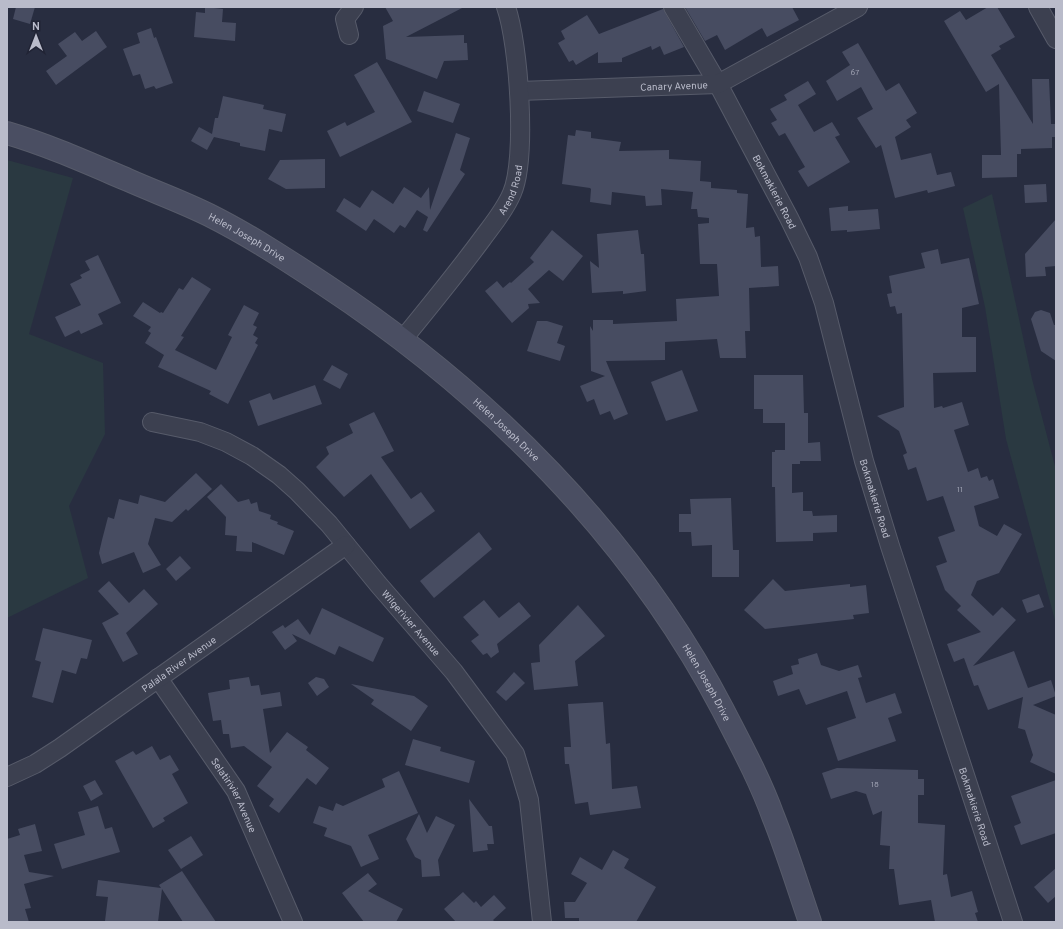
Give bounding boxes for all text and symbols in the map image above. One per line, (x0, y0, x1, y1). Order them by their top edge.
north arrow (16, 16, 56, 56)
text: N (32, 20, 40, 34)
house number: 67 (851, 68, 859, 78)
street label: Canary Avenue (640, 79, 708, 95)
street label: Bokmakierie Road (749, 153, 798, 232)
street label: Arend Road (496, 164, 526, 218)
street label: Helen Joseph Drive (206, 211, 287, 265)
street label: Helen Joseph Drive (470, 396, 542, 465)
street label: Bokmakierie Road (856, 458, 892, 540)
house number: 11 (957, 485, 963, 495)
street label: Wilgerivier Avenue (378, 588, 442, 659)
street label: Palala River Avenue (140, 634, 219, 696)
street label: Helen Joseph Drive (679, 642, 733, 724)
street label: Selatirivier Avenue (207, 756, 258, 835)
street label: Bokmakierie Road (955, 766, 993, 848)
house number: 18 (871, 780, 879, 790)

